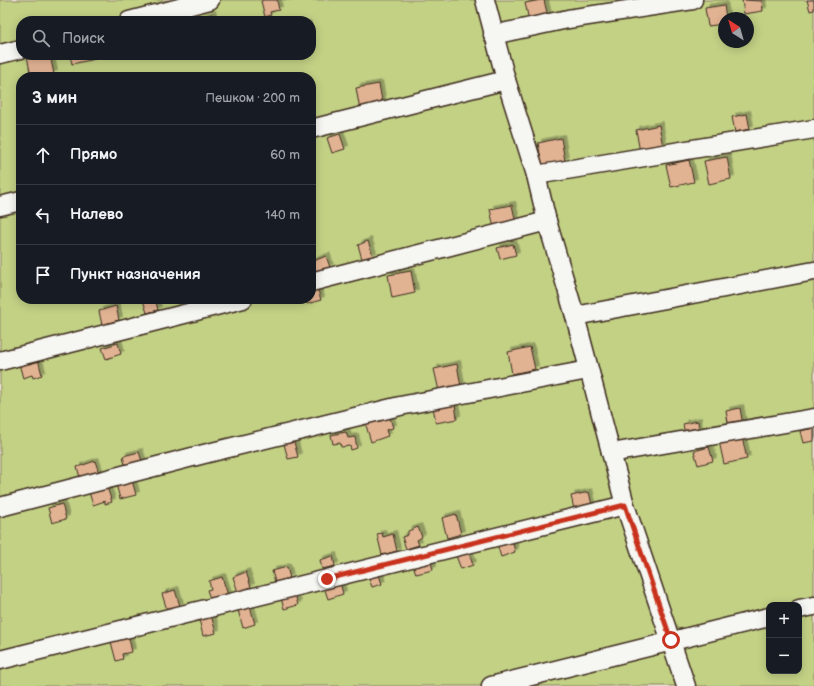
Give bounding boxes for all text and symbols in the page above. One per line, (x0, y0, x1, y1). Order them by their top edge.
north arrow (718, 12, 754, 48)
search box (16, 16, 316, 60)
icon: search (30, 27, 52, 49)
text: Поиск (62, 29, 105, 48)
text: 3 мин (32, 88, 77, 108)
text: Пешком · 200 m (205, 90, 300, 106)
icon: ahead (32, 144, 54, 166)
text: Прямо (70, 145, 117, 164)
text: 60 m (270, 147, 300, 163)
icon: left (32, 204, 54, 226)
text: Налево (70, 205, 123, 224)
text: 140 m (265, 207, 300, 223)
icon: arrive (32, 264, 54, 286)
text: Пункт назначения (70, 265, 201, 284)
route end (318, 570, 336, 588)
map controls (766, 602, 802, 674)
button: + (766, 602, 802, 638)
route start (662, 631, 680, 649)
button: − (766, 638, 802, 674)

